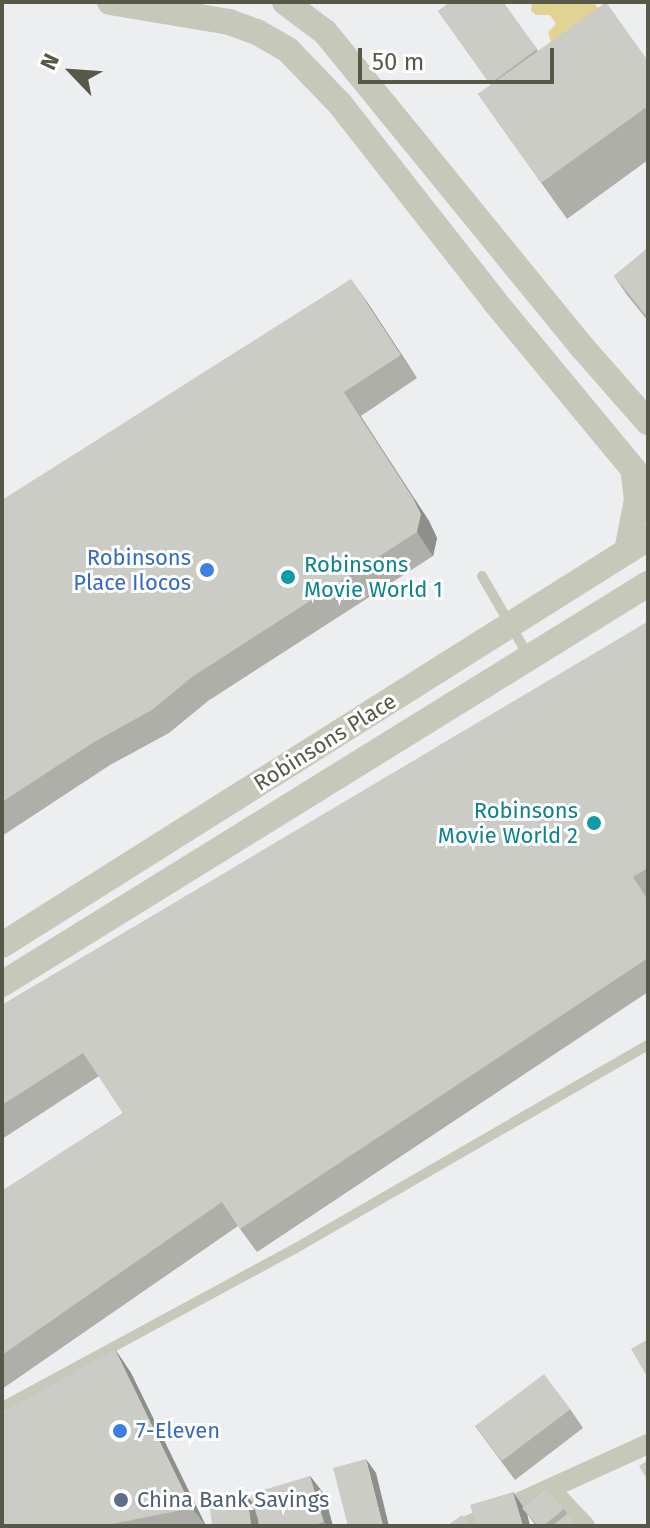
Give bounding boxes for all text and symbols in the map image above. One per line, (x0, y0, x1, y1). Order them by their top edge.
north arrow (32, 32, 112, 112)
scale bar (362, 32, 558, 82)
text: 50 m (372, 48, 424, 76)
text: N (34, 49, 65, 74)
place label: Robinsons Place Ilocos (73, 544, 191, 596)
place label: Robinsons Movie World 1 (304, 551, 443, 602)
marker: Robinsons Place Ilocos (198, 561, 216, 579)
marker: Robinsons Movie World 1 (279, 568, 297, 586)
street label: Robinsons Place (249, 688, 401, 796)
place label: Robinsons Movie World 2 (438, 797, 578, 848)
marker: Robinsons Movie World 2 (585, 814, 603, 832)
place label: 7-Eleven (136, 1418, 220, 1444)
marker: 7-Eleven (111, 1422, 129, 1440)
place label: China Bank Savings (137, 1487, 329, 1513)
marker: China Bank Savings (112, 1491, 130, 1509)

